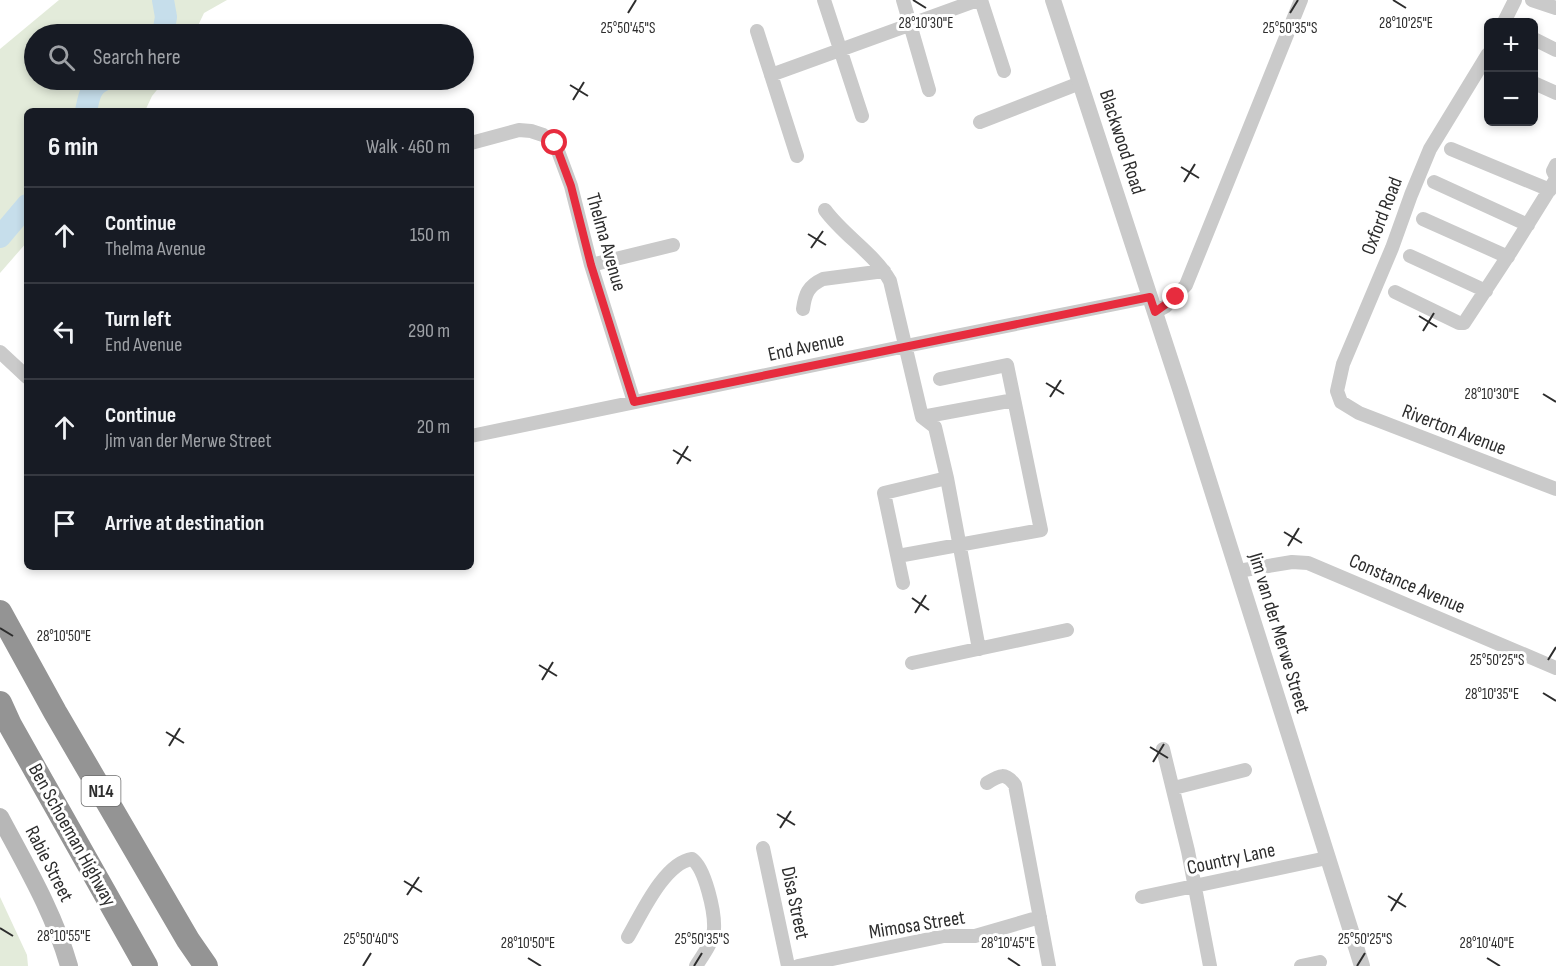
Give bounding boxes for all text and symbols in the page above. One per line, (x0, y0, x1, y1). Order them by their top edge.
text: 28°10'30"E (899, 14, 953, 33)
text: 28°10'25"E (1379, 14, 1433, 33)
map controls (1484, 18, 1538, 126)
button: + (1484, 18, 1538, 72)
text: 25°50'45"S (601, 19, 655, 38)
text: 25°50'35"S (1263, 19, 1317, 38)
search box (24, 24, 474, 90)
icon: search (45, 41, 78, 74)
text: Search here (93, 44, 180, 71)
button: − (1484, 72, 1538, 126)
street label: Blackwood Road (1094, 87, 1150, 197)
route start (541, 129, 567, 155)
text: 6 min (48, 132, 98, 163)
text: Walk · 460 m (366, 135, 450, 159)
street label: Oxford Road (1356, 174, 1408, 258)
street label: Thelma Avenue (581, 190, 631, 294)
text: Continue (105, 210, 176, 237)
icon: ahead (48, 219, 81, 252)
text: 150 m (410, 223, 450, 247)
text: Thelma Avenue (105, 237, 206, 261)
route end (1162, 283, 1188, 309)
text: Turn left (105, 306, 171, 333)
icon: left (48, 315, 81, 348)
text: 290 m (408, 319, 450, 343)
street label: End Avenue (766, 327, 846, 367)
text: End Avenue (105, 333, 182, 357)
text: 28°10'30"E (1465, 385, 1519, 404)
street label: Riverton Avenue (1399, 399, 1509, 461)
text: Continue (105, 402, 176, 429)
icon: ahead (48, 411, 81, 444)
text: 20 m (417, 415, 450, 439)
text: Jim van der Merwe Street (105, 429, 272, 453)
icon: arrive (48, 507, 81, 540)
text: Arrive at destination (105, 510, 264, 537)
street label: Jim van der Merwe Street (1243, 549, 1315, 716)
street label: Constance Avenue (1345, 549, 1469, 619)
text: 28°10'50"E (37, 627, 91, 646)
text: 25°50'25"S (1470, 651, 1524, 670)
text: 28°10'35"E (1465, 685, 1519, 704)
street label: Ben Schoeman Highway (23, 760, 121, 911)
road number: N14 (82, 776, 120, 806)
street label: Rabie Street (20, 822, 78, 906)
street label: Country Lane (1185, 838, 1277, 880)
street label: Disa Street (776, 864, 814, 942)
street label: Mimosa Street (867, 906, 967, 944)
text: 28°10'55"E (37, 927, 91, 946)
text: 25°50'40"S (343, 930, 399, 949)
text: 25°50'35"S (675, 930, 729, 949)
text: 25°50'25"S (1338, 930, 1392, 949)
text: 28°10'50"E (501, 934, 555, 953)
text: 28°10'45"E (981, 934, 1035, 953)
text: 28°10'40"E (1460, 934, 1514, 953)

